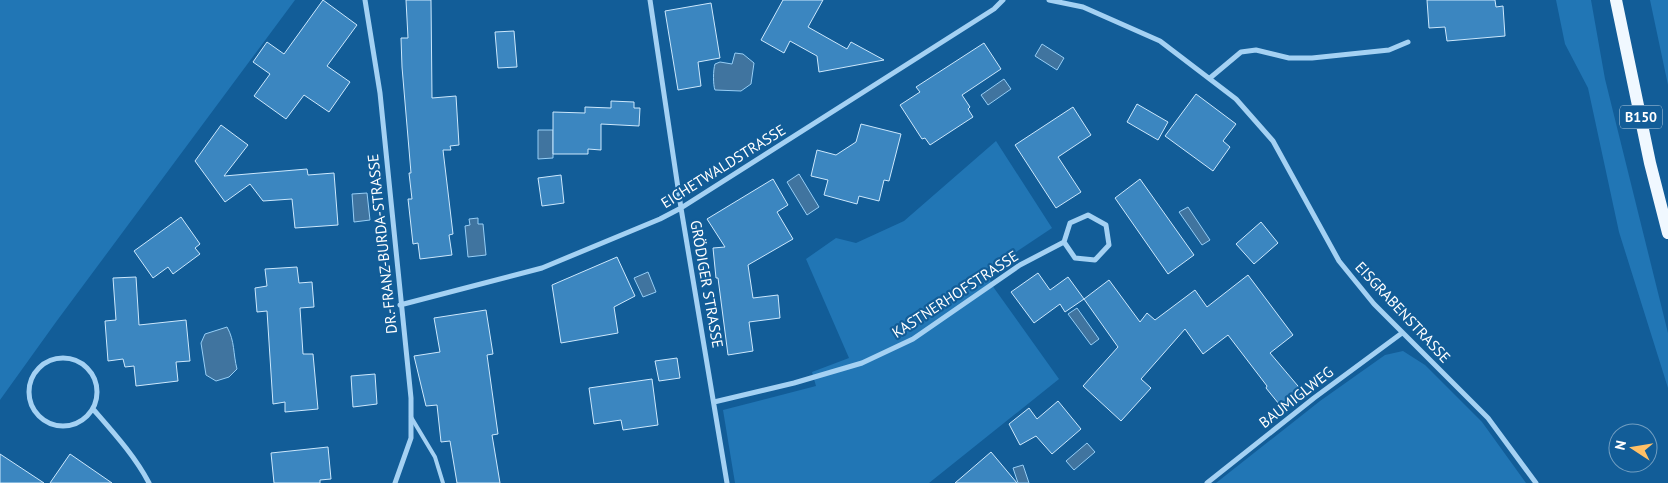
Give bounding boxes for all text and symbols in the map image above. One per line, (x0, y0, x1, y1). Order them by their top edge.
road number: B150 (1620, 105, 1662, 128)
street label: EICHETWALDSTRASSE (657, 120, 789, 212)
street label: DR.-FRANZ-BURDA-STRASSE (363, 153, 401, 335)
street label: GRÖDIGER STRASSE (686, 219, 728, 349)
street label: KASTNERHOFSTRASSE (888, 246, 1022, 342)
street label: EISGRABENSTRASSE (1351, 257, 1455, 367)
street label: BAUMIGLWEG (1255, 362, 1337, 432)
north arrow (1608, 423, 1658, 473)
text: N (1611, 439, 1630, 452)

